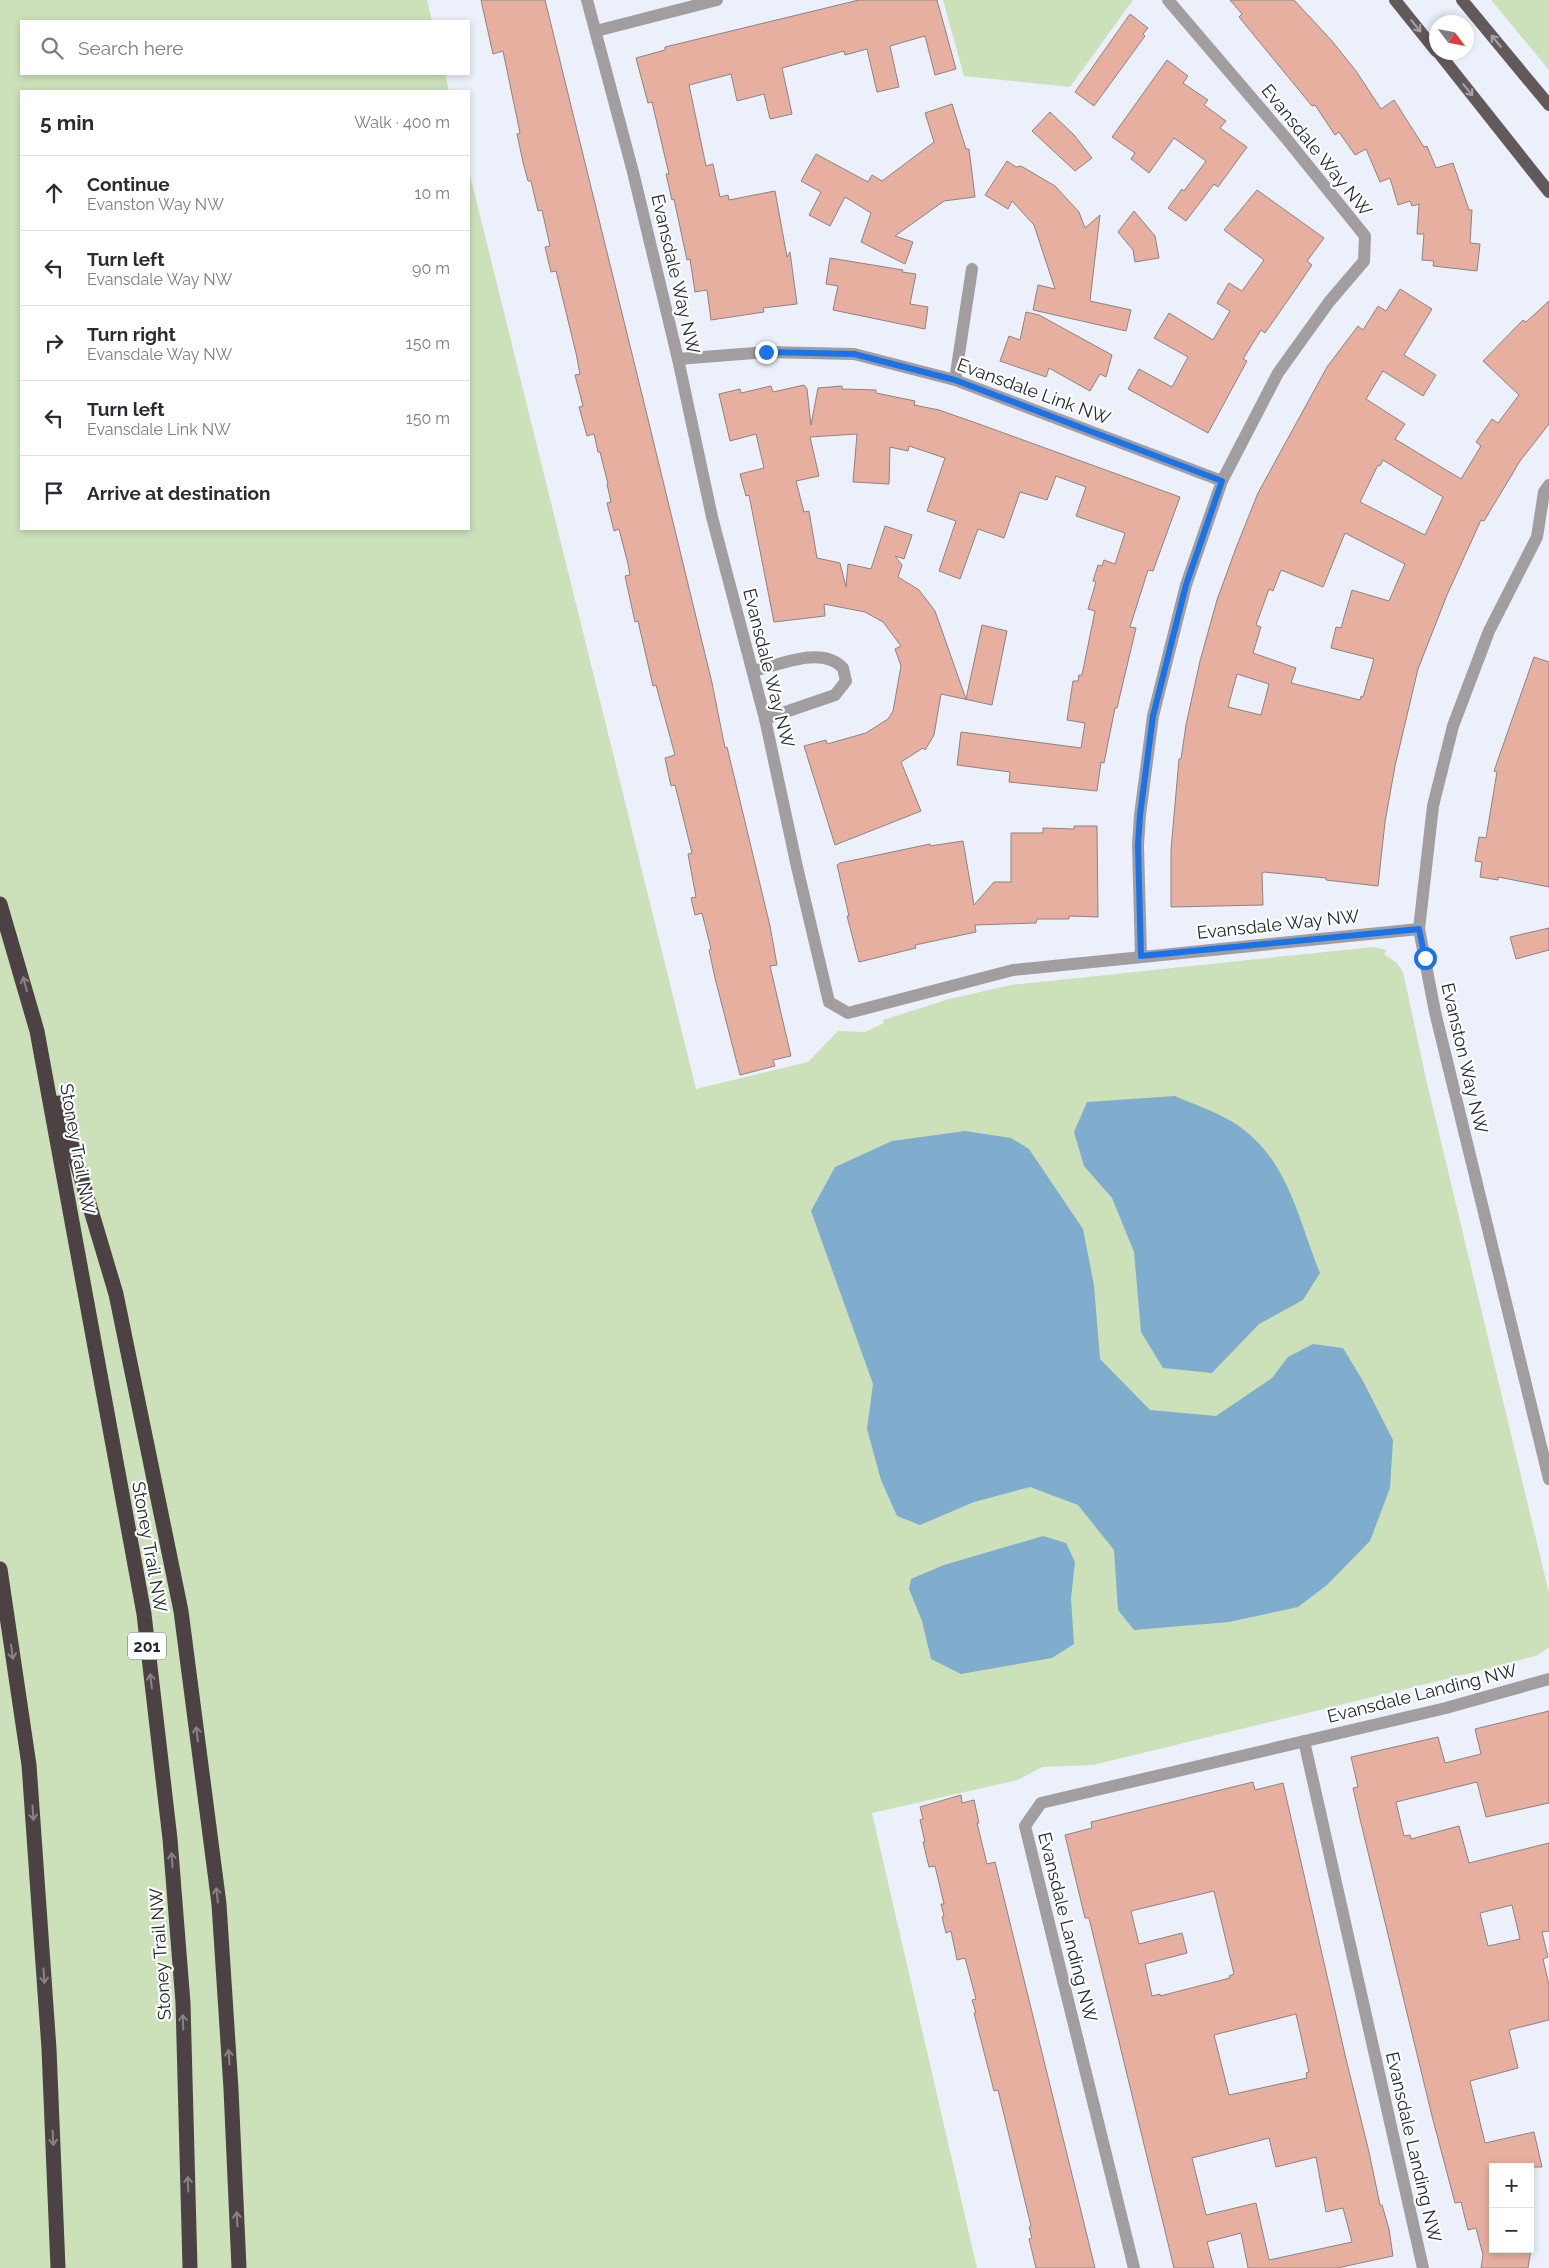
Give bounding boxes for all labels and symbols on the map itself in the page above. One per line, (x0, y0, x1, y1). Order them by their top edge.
north arrow (1429, 15, 1474, 60)
one-way arrow (1410, 19, 1421, 32)
one-way arrow (1490, 34, 1501, 47)
street label: Evansdale Way NW (1257, 80, 1377, 220)
one-way arrow (1463, 84, 1474, 97)
street label: Evansdale Way NW (647, 192, 705, 356)
route end (755, 341, 778, 364)
street label: Evansdale Link NW (954, 353, 1114, 429)
street label: Evansdale Way NW (739, 586, 799, 750)
street label: Evansdale Way NW (1196, 905, 1361, 943)
route start (1414, 947, 1437, 970)
one-way arrow (19, 976, 29, 992)
street label: Evanston Way NW (1437, 981, 1493, 1136)
street label: Stoney Trail NW (56, 1082, 100, 1216)
street label: Stoney Trail NW (128, 1480, 172, 1614)
road number: 201 (128, 1632, 166, 1660)
one-way arrow (8, 1644, 18, 1660)
street label: Evansdale Landing NW (1325, 1659, 1519, 1727)
one-way arrow (146, 1673, 156, 1689)
one-way arrow (192, 1726, 202, 1742)
one-way arrow (28, 1805, 37, 1821)
street label: Evansdale Landing NW (1034, 1830, 1102, 2024)
one-way arrow (167, 1852, 176, 1868)
street label: Stoney Trail NW (145, 1887, 175, 2021)
one-way arrow (212, 1887, 222, 1903)
one-way arrow (40, 1967, 49, 1983)
one-way arrow (178, 2014, 188, 2030)
one-way arrow (224, 2049, 233, 2065)
street label: Evansdale Landing NW (1382, 2050, 1446, 2244)
one-way arrow (49, 2130, 58, 2146)
one-way arrow (183, 2177, 193, 2193)
one-way arrow (232, 2212, 241, 2228)

